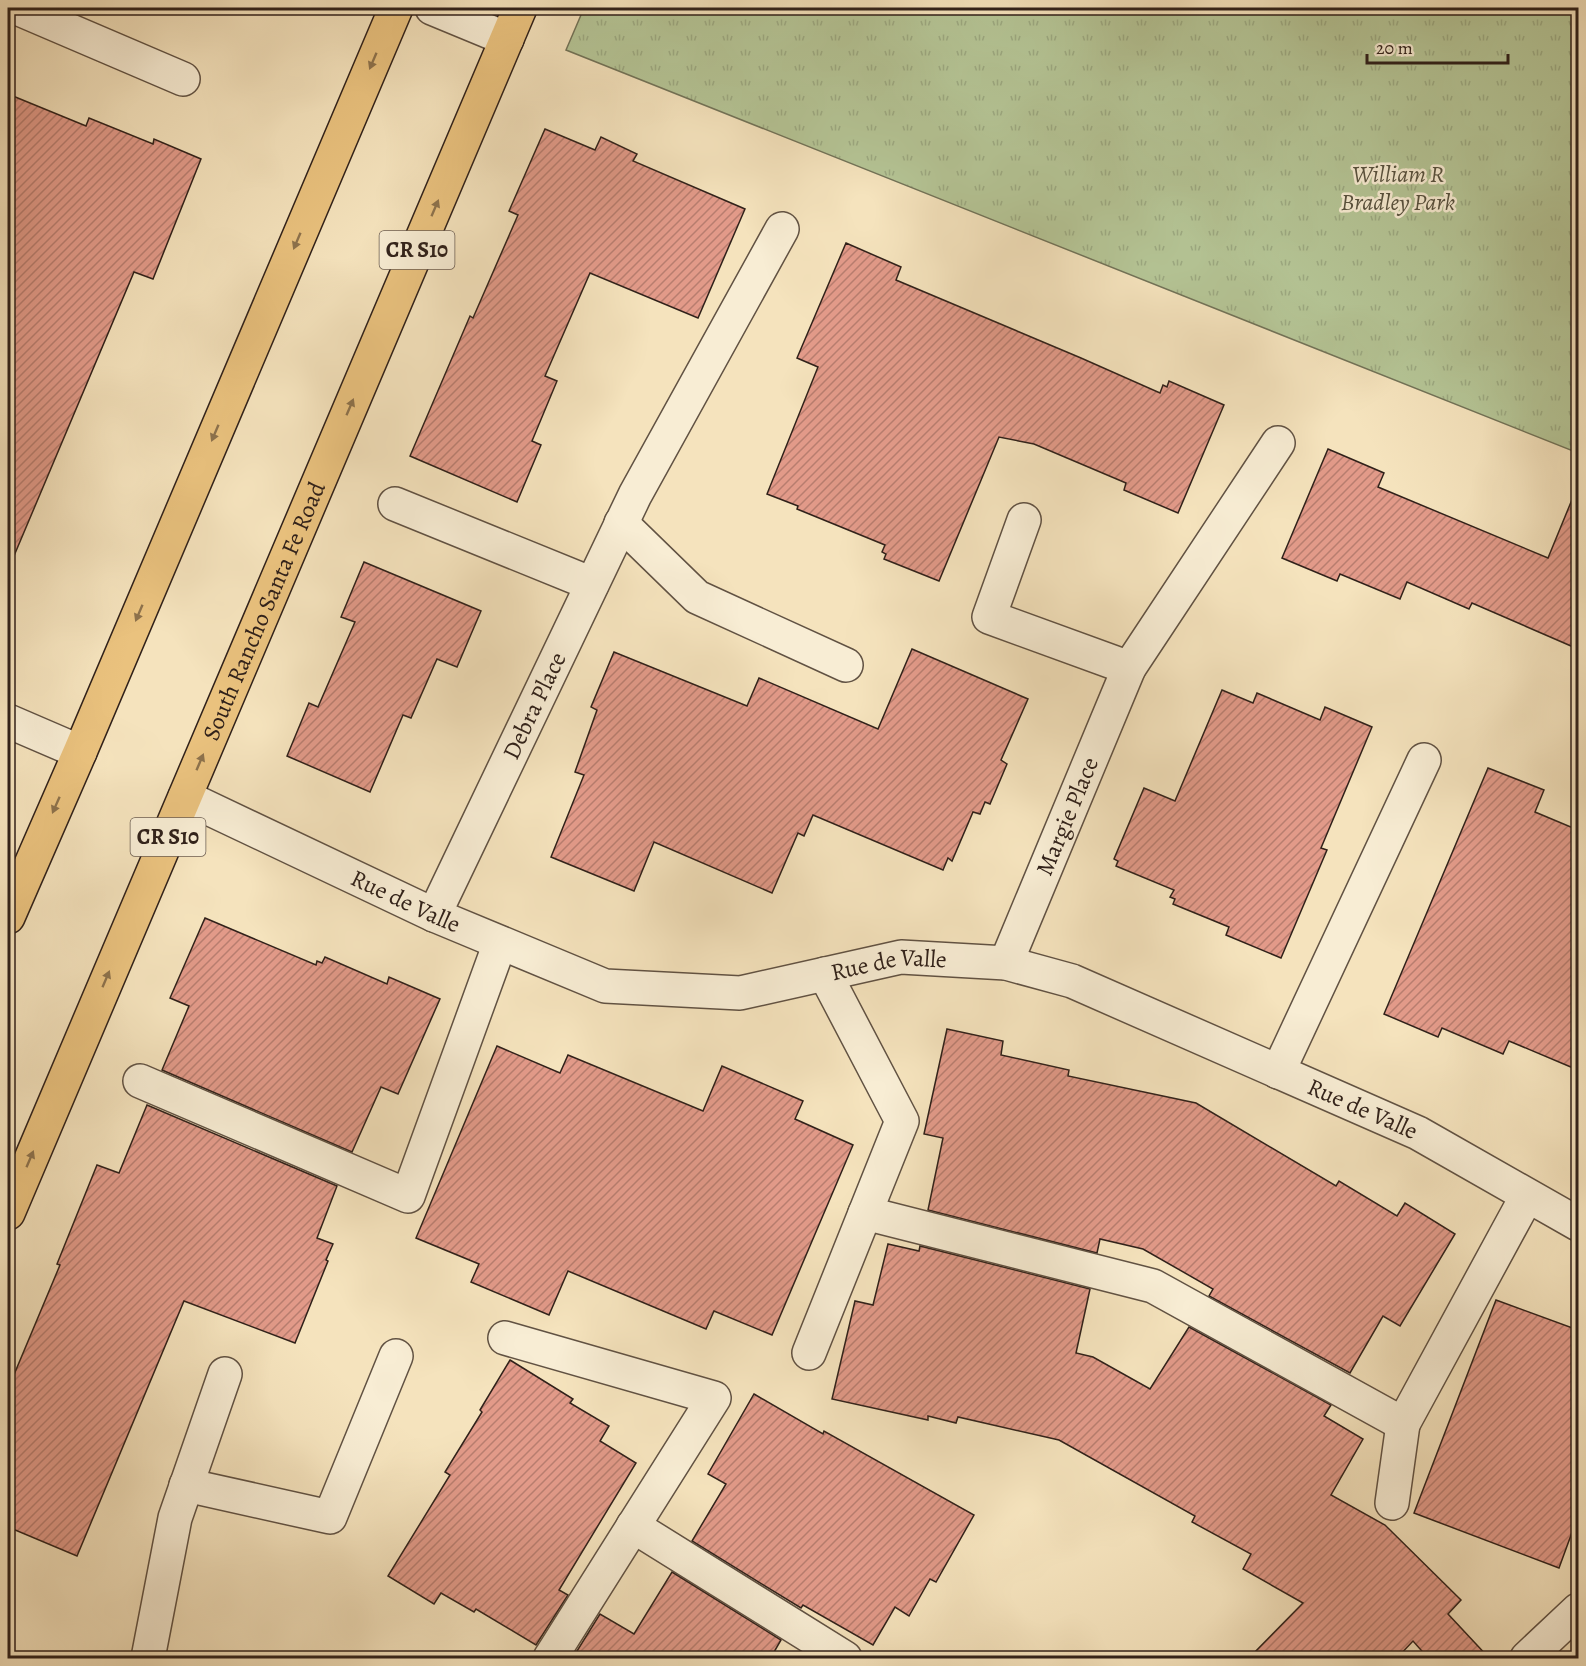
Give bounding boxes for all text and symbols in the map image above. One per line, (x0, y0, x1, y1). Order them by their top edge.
scale bar (1367, 27, 1508, 65)
text: 20 m (1376, 36, 1413, 60)
one-way arrow (368, 53, 378, 71)
park label: William R Bradley Park (1341, 158, 1456, 218)
one-way arrow (430, 199, 440, 217)
road number: CR S10 (380, 231, 454, 269)
one-way arrow (292, 232, 301, 250)
one-way arrow (346, 398, 355, 416)
one-way arrow (210, 425, 220, 443)
street label: South Rancho Santa Fe Road (195, 477, 333, 745)
one-way arrow (134, 604, 143, 622)
street label: Debra Place (495, 647, 574, 765)
street label: Margie Place (1028, 752, 1106, 880)
one-way arrow (196, 753, 205, 771)
one-way arrow (52, 797, 61, 814)
road number: CR S10 (130, 818, 206, 856)
street label: Rue de Valle (346, 862, 465, 940)
street label: Rue de Valle (828, 941, 948, 988)
one-way arrow (101, 970, 111, 988)
street label: Rue de Valle (1303, 1070, 1423, 1147)
one-way arrow (26, 1150, 35, 1168)

